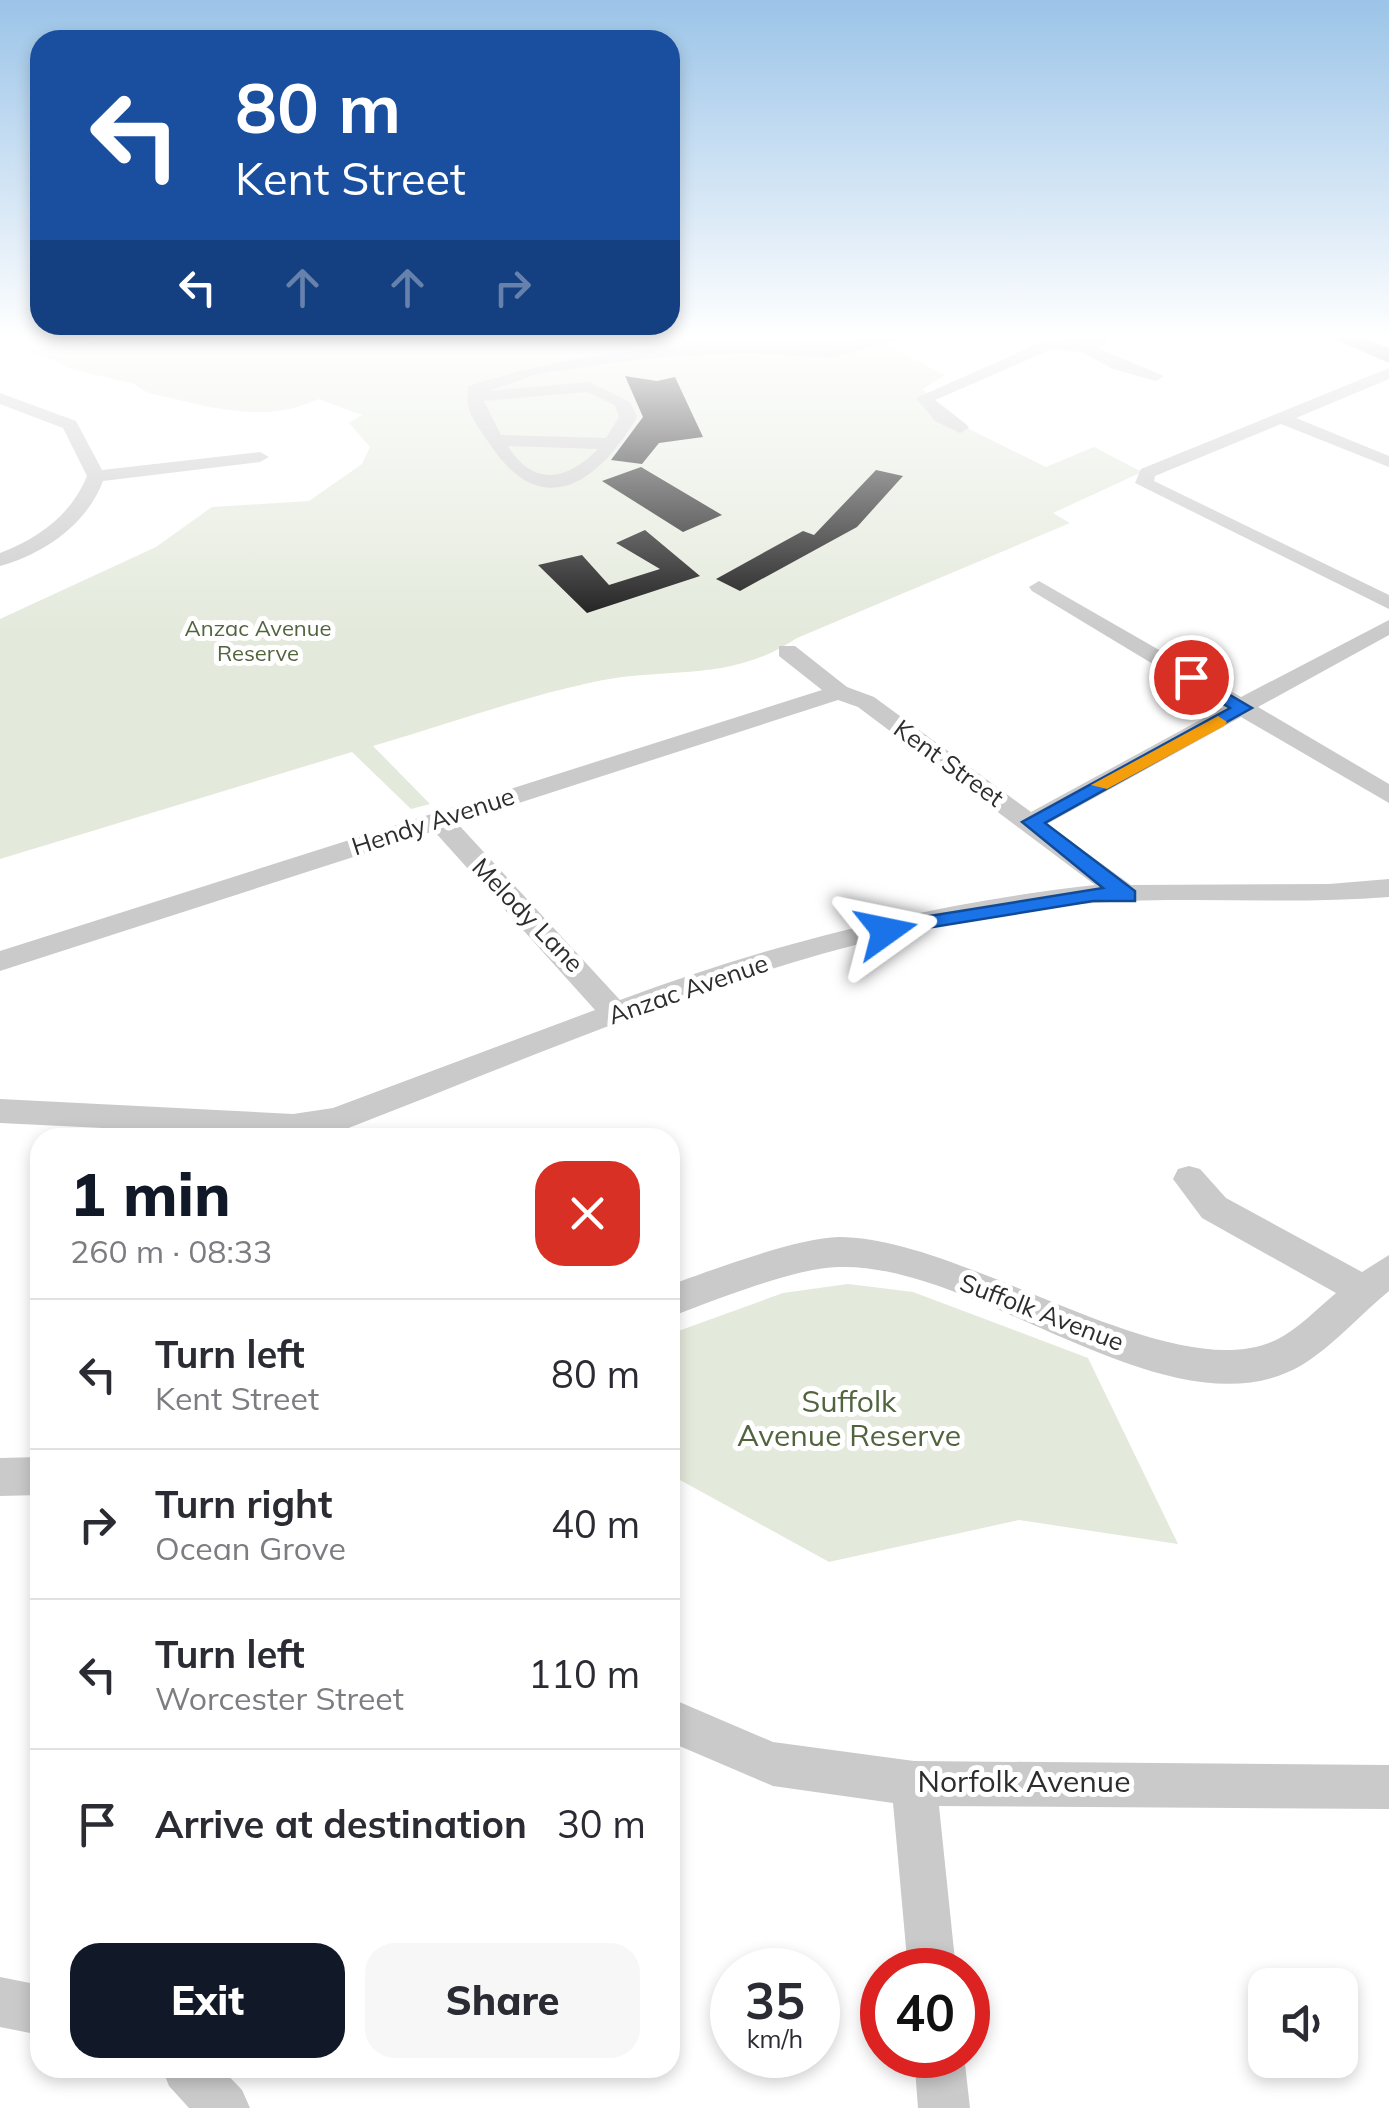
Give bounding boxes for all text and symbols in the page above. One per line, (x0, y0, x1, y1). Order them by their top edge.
text: 80 m (235, 63, 401, 151)
icon: left (70, 70, 200, 200)
text: Kent Street (235, 150, 466, 206)
icon: left (170, 260, 225, 315)
icon: ahead (275, 260, 330, 315)
icon: ahead (380, 260, 435, 315)
icon: right (485, 260, 540, 315)
park label: Anzac Avenue Reserve (185, 614, 331, 667)
pin (1149, 635, 1234, 720)
icon: arrive (1164, 650, 1219, 705)
street label: Kent Street (888, 712, 1010, 813)
street label: Hendy Avenue (348, 780, 518, 861)
street label: Melody Lane (466, 851, 591, 978)
position arrow (834, 879, 938, 983)
street label: Anzac Avenue (604, 947, 772, 1030)
text: 1 min (70, 1156, 231, 1231)
button: close (535, 1161, 640, 1266)
text: 260 m · 08:33 (70, 1231, 272, 1271)
street label: Suffolk Avenue (956, 1266, 1128, 1357)
text: Turn left (155, 1330, 305, 1378)
icon: left (70, 1347, 125, 1402)
text: 80 m (551, 1350, 640, 1398)
text: Kent Street (155, 1378, 319, 1418)
park label: Suffolk Avenue Reserve (737, 1382, 961, 1454)
text: Turn right (155, 1480, 332, 1528)
icon: right (70, 1497, 125, 1552)
text: 40 m (551, 1500, 640, 1548)
text: Ocean Grove (155, 1528, 346, 1568)
text: Turn left (155, 1630, 305, 1678)
icon: left (70, 1647, 125, 1702)
text: 110 m (528, 1650, 640, 1698)
text: Worcester Street (155, 1678, 404, 1718)
street label: Norfolk Avenue (918, 1762, 1131, 1800)
icon: arrive (70, 1797, 125, 1852)
text: Arrive at destination (155, 1800, 527, 1848)
text: 30 m (557, 1800, 646, 1848)
button: Exit (70, 1943, 345, 2058)
button: Share (365, 1943, 640, 2058)
speed limit sign: 40 (860, 1948, 990, 2078)
map controls (1248, 1968, 1358, 2078)
button: sound (1248, 1968, 1358, 2078)
text: 35 (745, 1969, 805, 2032)
text: km/h (747, 2023, 803, 2054)

